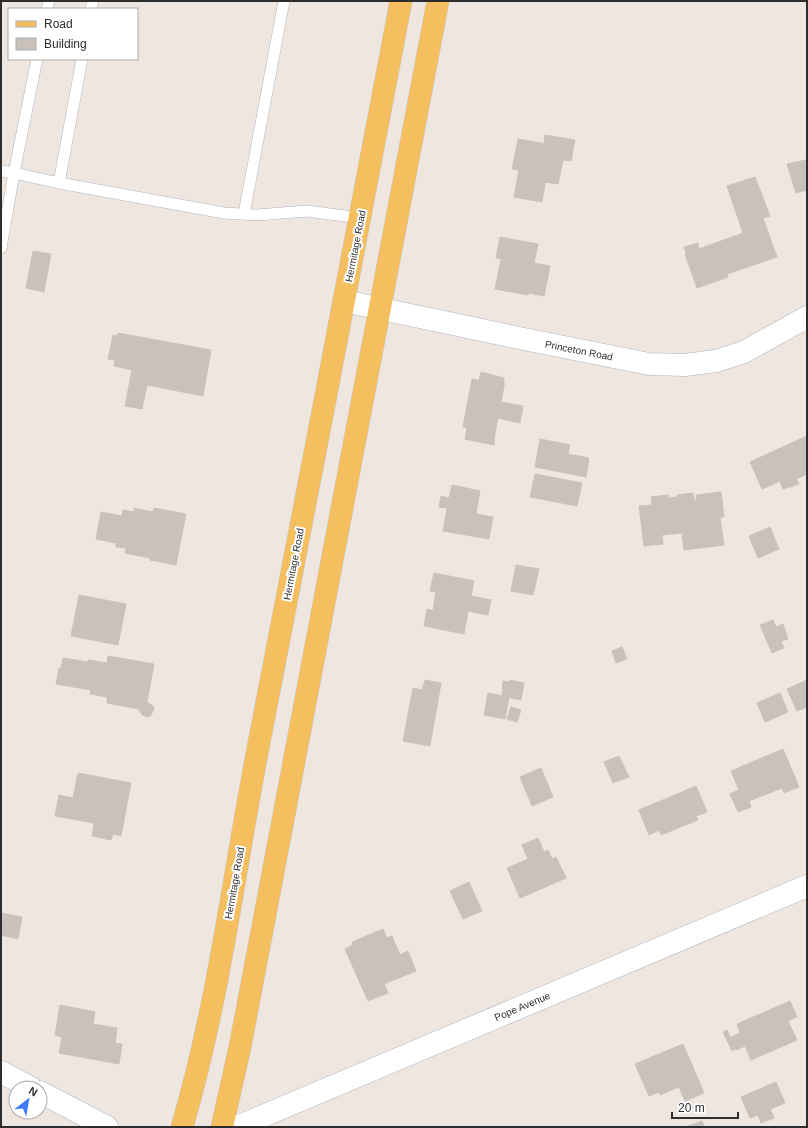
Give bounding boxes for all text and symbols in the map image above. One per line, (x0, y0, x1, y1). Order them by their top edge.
legend (8, 8, 138, 60)
text: Road (44, 17, 73, 31)
text: Building (44, 37, 87, 51)
street label: Hermitage Road (343, 209, 368, 283)
street label: Princeton Road (544, 339, 614, 362)
street label: Hermitage Road (281, 527, 306, 601)
street label: Hermitage Road (223, 846, 246, 920)
street label: Pope Avenue (493, 990, 552, 1023)
north arrow (8, 1080, 48, 1120)
text: N (27, 1084, 40, 1099)
scale bar (672, 1094, 738, 1120)
text: 20 m (678, 1101, 705, 1115)

